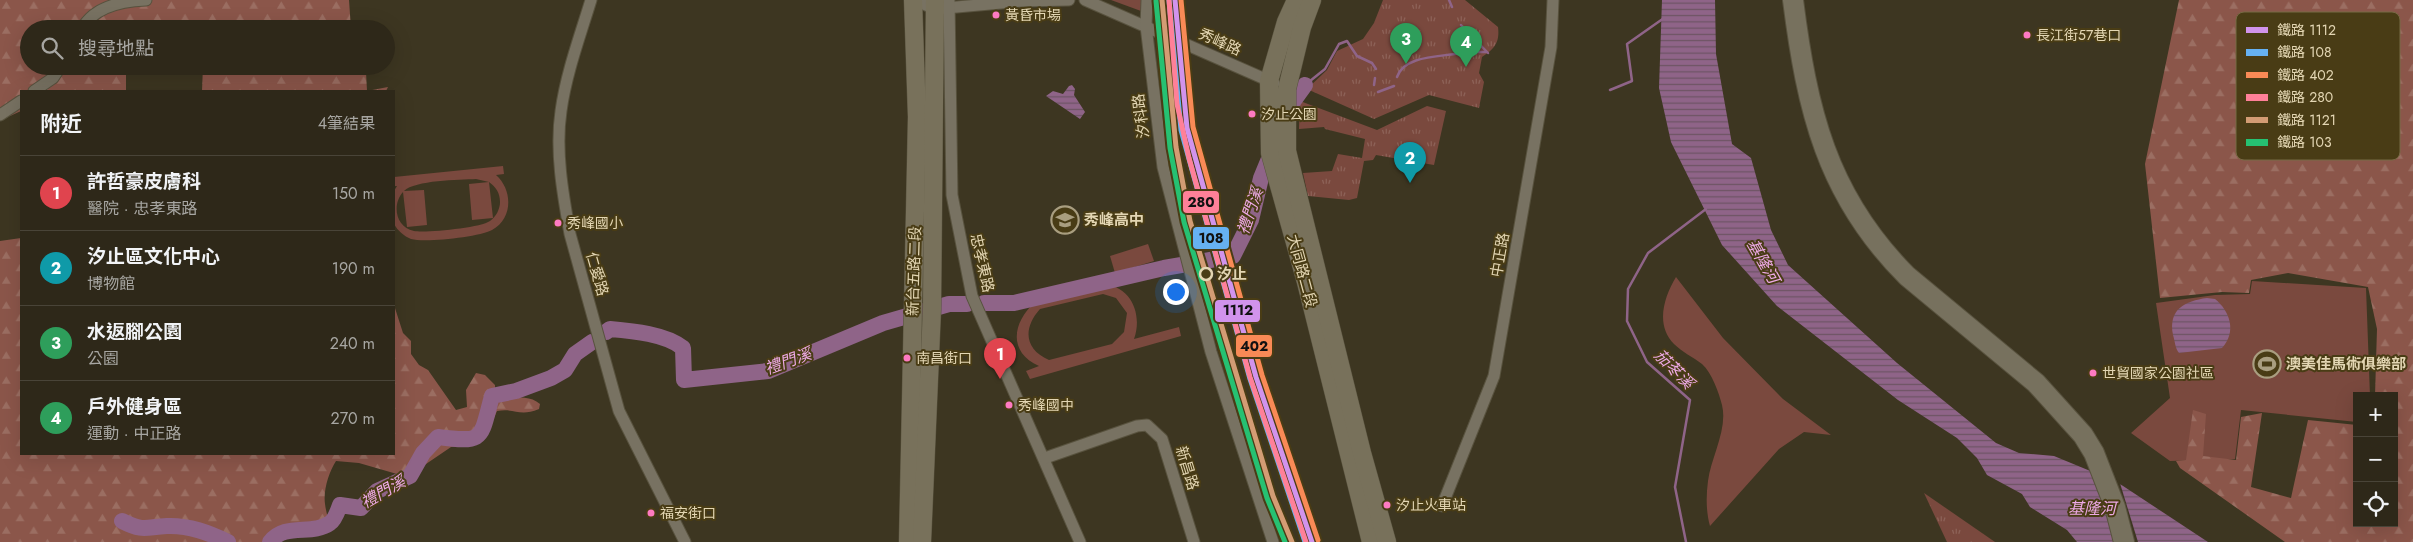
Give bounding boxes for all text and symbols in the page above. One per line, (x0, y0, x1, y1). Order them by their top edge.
place label: 黃昏市場 (1005, 5, 1061, 25)
marker: 黃昏市場 (991, 10, 1001, 20)
legend (2236, 12, 2400, 160)
search box (20, 20, 395, 75)
text: 鐵路 1112 (2277, 20, 2336, 40)
street label: 秀峰路 (1195, 23, 1245, 61)
pin: 3 (1390, 23, 1422, 64)
place label: 長江街57巷口 (2036, 25, 2121, 45)
pin: 4 (1450, 26, 1482, 67)
marker: 長江街57巷口 (2022, 30, 2032, 40)
icon: search (38, 34, 66, 62)
text: 搜尋地點 (78, 35, 154, 62)
text: 鐵路 108 (2277, 42, 2332, 62)
text: 鐵路 402 (2277, 65, 2334, 85)
text: 鐵路 280 (2277, 87, 2333, 107)
street label: 汐科路 (1127, 92, 1155, 140)
place label: 汐止公園 (1261, 104, 1317, 124)
text: 附近 (40, 109, 82, 139)
marker: 汐止公園 (1247, 109, 1257, 119)
text: 鐵路 1121 (2277, 110, 2336, 130)
text: 4筆結果 (318, 112, 375, 135)
text: 鐵路 103 (2277, 132, 2332, 152)
pin: 2 (1394, 142, 1426, 183)
text: 許哲豪皮膚科 (87, 168, 201, 195)
text: 1 (52, 182, 60, 205)
text: 150 m (332, 182, 375, 205)
water label: 禮門溪 (1231, 183, 1269, 237)
line badge: 280 (1182, 190, 1220, 214)
text: 280 (1187, 192, 1215, 212)
text: 醫院 · 忠孝東路 (87, 197, 197, 220)
school or university icon: 秀峰高中 (1050, 205, 1080, 235)
place label: 秀峰高中 (1084, 209, 1144, 231)
place label: 秀峰國小 (567, 213, 623, 233)
marker: 秀峰國小 (553, 218, 563, 228)
street label: 新台五路二段 (901, 226, 927, 316)
line badge: 108 (1192, 226, 1230, 250)
text: 108 (1198, 228, 1224, 248)
street label: 忠孝東路 (965, 231, 999, 295)
street label: 中正路 (1485, 231, 1515, 279)
street label: 大同路二段 (1282, 232, 1322, 310)
water label: 基隆河 (1741, 234, 1786, 290)
text: 汐止區文化中心 (87, 243, 220, 270)
street label: 仁愛路 (580, 249, 614, 299)
text: 2 (51, 257, 61, 280)
text: 190 m (332, 257, 375, 280)
place label: 汐止 (1217, 263, 1247, 285)
marker: 汐止 (1199, 267, 1213, 281)
text: 博物館 (87, 272, 135, 295)
your location (1163, 279, 1189, 305)
line badge: 1112 (1214, 299, 1261, 323)
text: 1112 (1223, 300, 1253, 320)
text: 水返腳公園 (87, 318, 182, 345)
text: 3 (51, 332, 61, 355)
text: 240 m (330, 332, 375, 355)
line badge: 402 (1235, 334, 1273, 358)
text: 402 (1240, 336, 1268, 356)
pin: 1 (984, 338, 1016, 379)
water label: 禮門溪 (762, 341, 816, 380)
water label: 茄苳溪 (1649, 344, 1701, 396)
text: 公園 (87, 347, 119, 370)
place label: 南昌街口 (916, 348, 972, 368)
sports icon: 澳美佳馬術俱樂部 (2252, 349, 2282, 379)
marker: 南昌街口 (902, 353, 912, 363)
place label: 澳美佳馬術俱樂部 (2286, 353, 2406, 375)
place label: 世貿國家公園社區 (2102, 363, 2214, 383)
marker: 世貿國家公園社區 (2088, 368, 2098, 378)
map controls (2353, 392, 2398, 527)
button: + (2353, 392, 2398, 437)
text: 戶外健身區 (87, 393, 182, 420)
place label: 秀峰國中 (1018, 395, 1074, 415)
marker: 秀峰國中 (1004, 400, 1014, 410)
text: 4 (50, 407, 62, 430)
text: 270 m (331, 407, 375, 430)
text: 運動 · 中正路 (87, 422, 181, 445)
button: − (2353, 437, 2398, 482)
street label: 新昌路 (1170, 443, 1204, 493)
water label: 禮門溪 (356, 469, 411, 514)
button: locate (2353, 482, 2398, 527)
place label: 汐止火車站 (1396, 495, 1466, 515)
water label: 基隆河 (2068, 497, 2119, 520)
marker: 汐止火車站 (1382, 500, 1392, 510)
place label: 福安街口 (660, 503, 716, 523)
marker: 福安街口 (646, 508, 656, 518)

